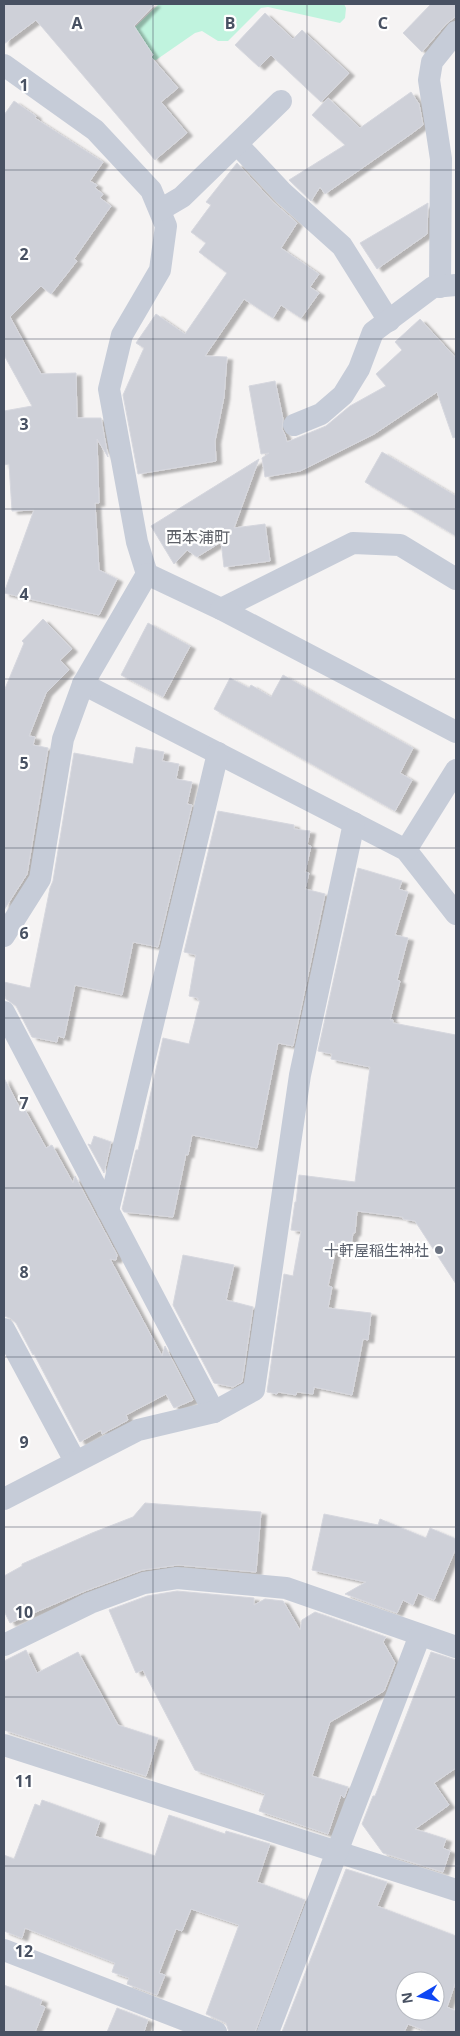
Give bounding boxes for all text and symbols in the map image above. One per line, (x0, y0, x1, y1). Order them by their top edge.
text: A (71, 12, 83, 34)
text: B (225, 12, 235, 34)
text: C (378, 12, 388, 34)
text: 1 (19, 74, 29, 96)
text: 2 (19, 243, 29, 265)
text: 3 (19, 413, 29, 435)
district label: 西本浦町 (166, 526, 230, 548)
text: 4 (19, 583, 29, 605)
text: 5 (19, 752, 29, 774)
text: 6 (19, 922, 29, 944)
text: 7 (19, 1092, 29, 1114)
place label: 十軒屋稲生神社 (324, 1240, 429, 1260)
marker: 十軒屋稲生神社 (433, 1244, 445, 1256)
text: 8 (19, 1261, 29, 1283)
text: 9 (19, 1431, 29, 1453)
text: 10 (15, 1601, 33, 1623)
text: 11 (15, 1770, 33, 1792)
text: 12 (15, 1940, 33, 1962)
north arrow (395, 1971, 445, 2021)
text: N (396, 1991, 417, 2005)

